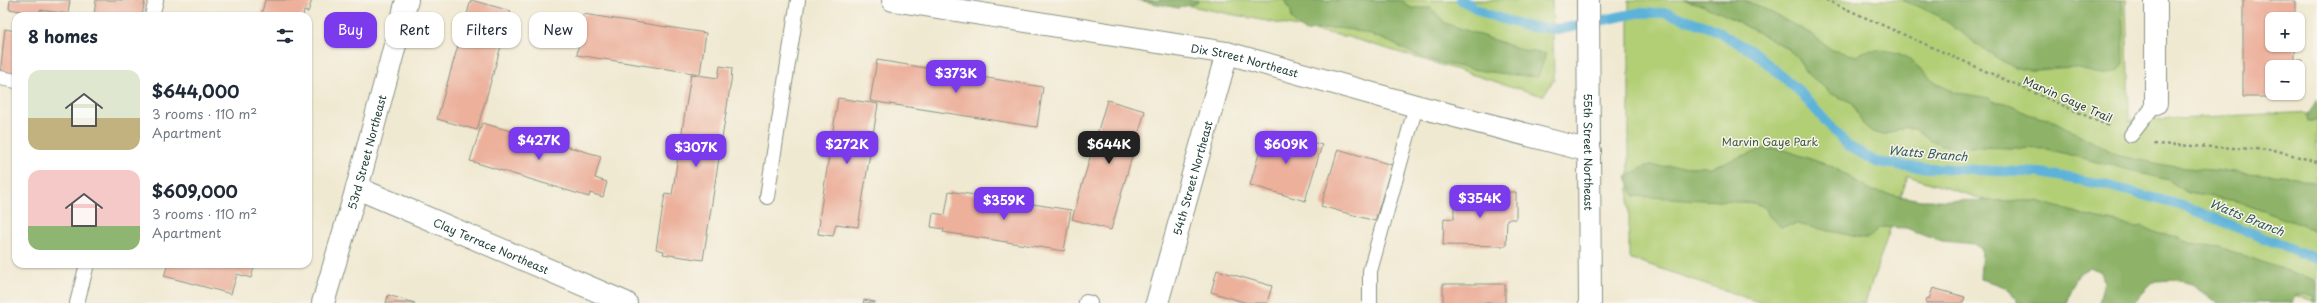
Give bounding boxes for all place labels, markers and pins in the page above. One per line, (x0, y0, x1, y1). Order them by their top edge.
pin: $373K (928, 60, 984, 94)
pin: $427K (511, 127, 567, 161)
pin: $272K (819, 131, 875, 165)
pin: $644K (1081, 131, 1137, 165)
pin: $609K (1258, 131, 1314, 165)
pin: $307K (668, 134, 724, 168)
pin: $354K (1452, 185, 1508, 219)
pin: $359K (976, 187, 1032, 221)

